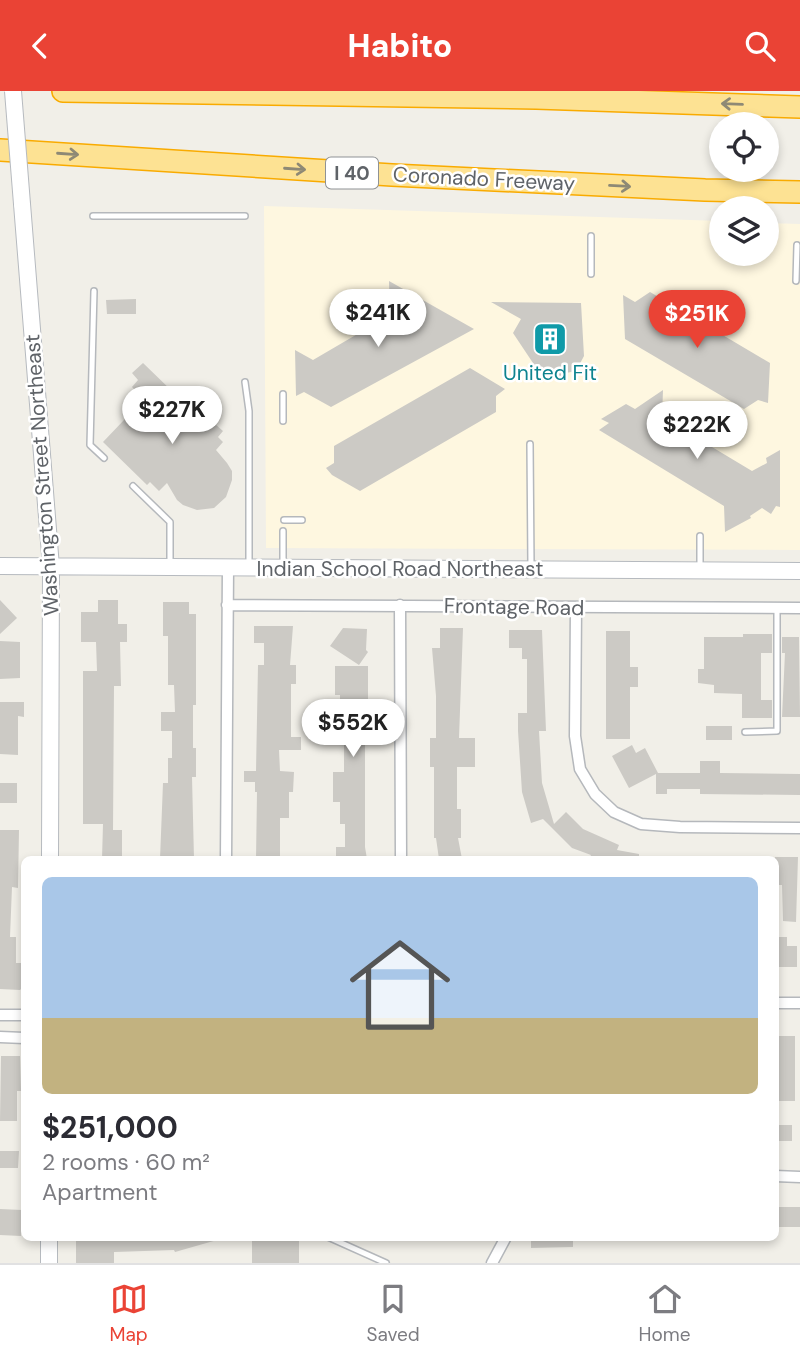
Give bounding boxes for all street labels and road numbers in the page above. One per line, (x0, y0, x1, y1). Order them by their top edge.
road number: I 40 (326, 157, 378, 188)
street label: Coronado Freeway (392, 160, 576, 198)
street label: Washington Street Northeast (18, 333, 66, 617)
street label: Indian School Road Northeast (257, 555, 543, 583)
street label: Frontage Road (444, 592, 584, 622)

